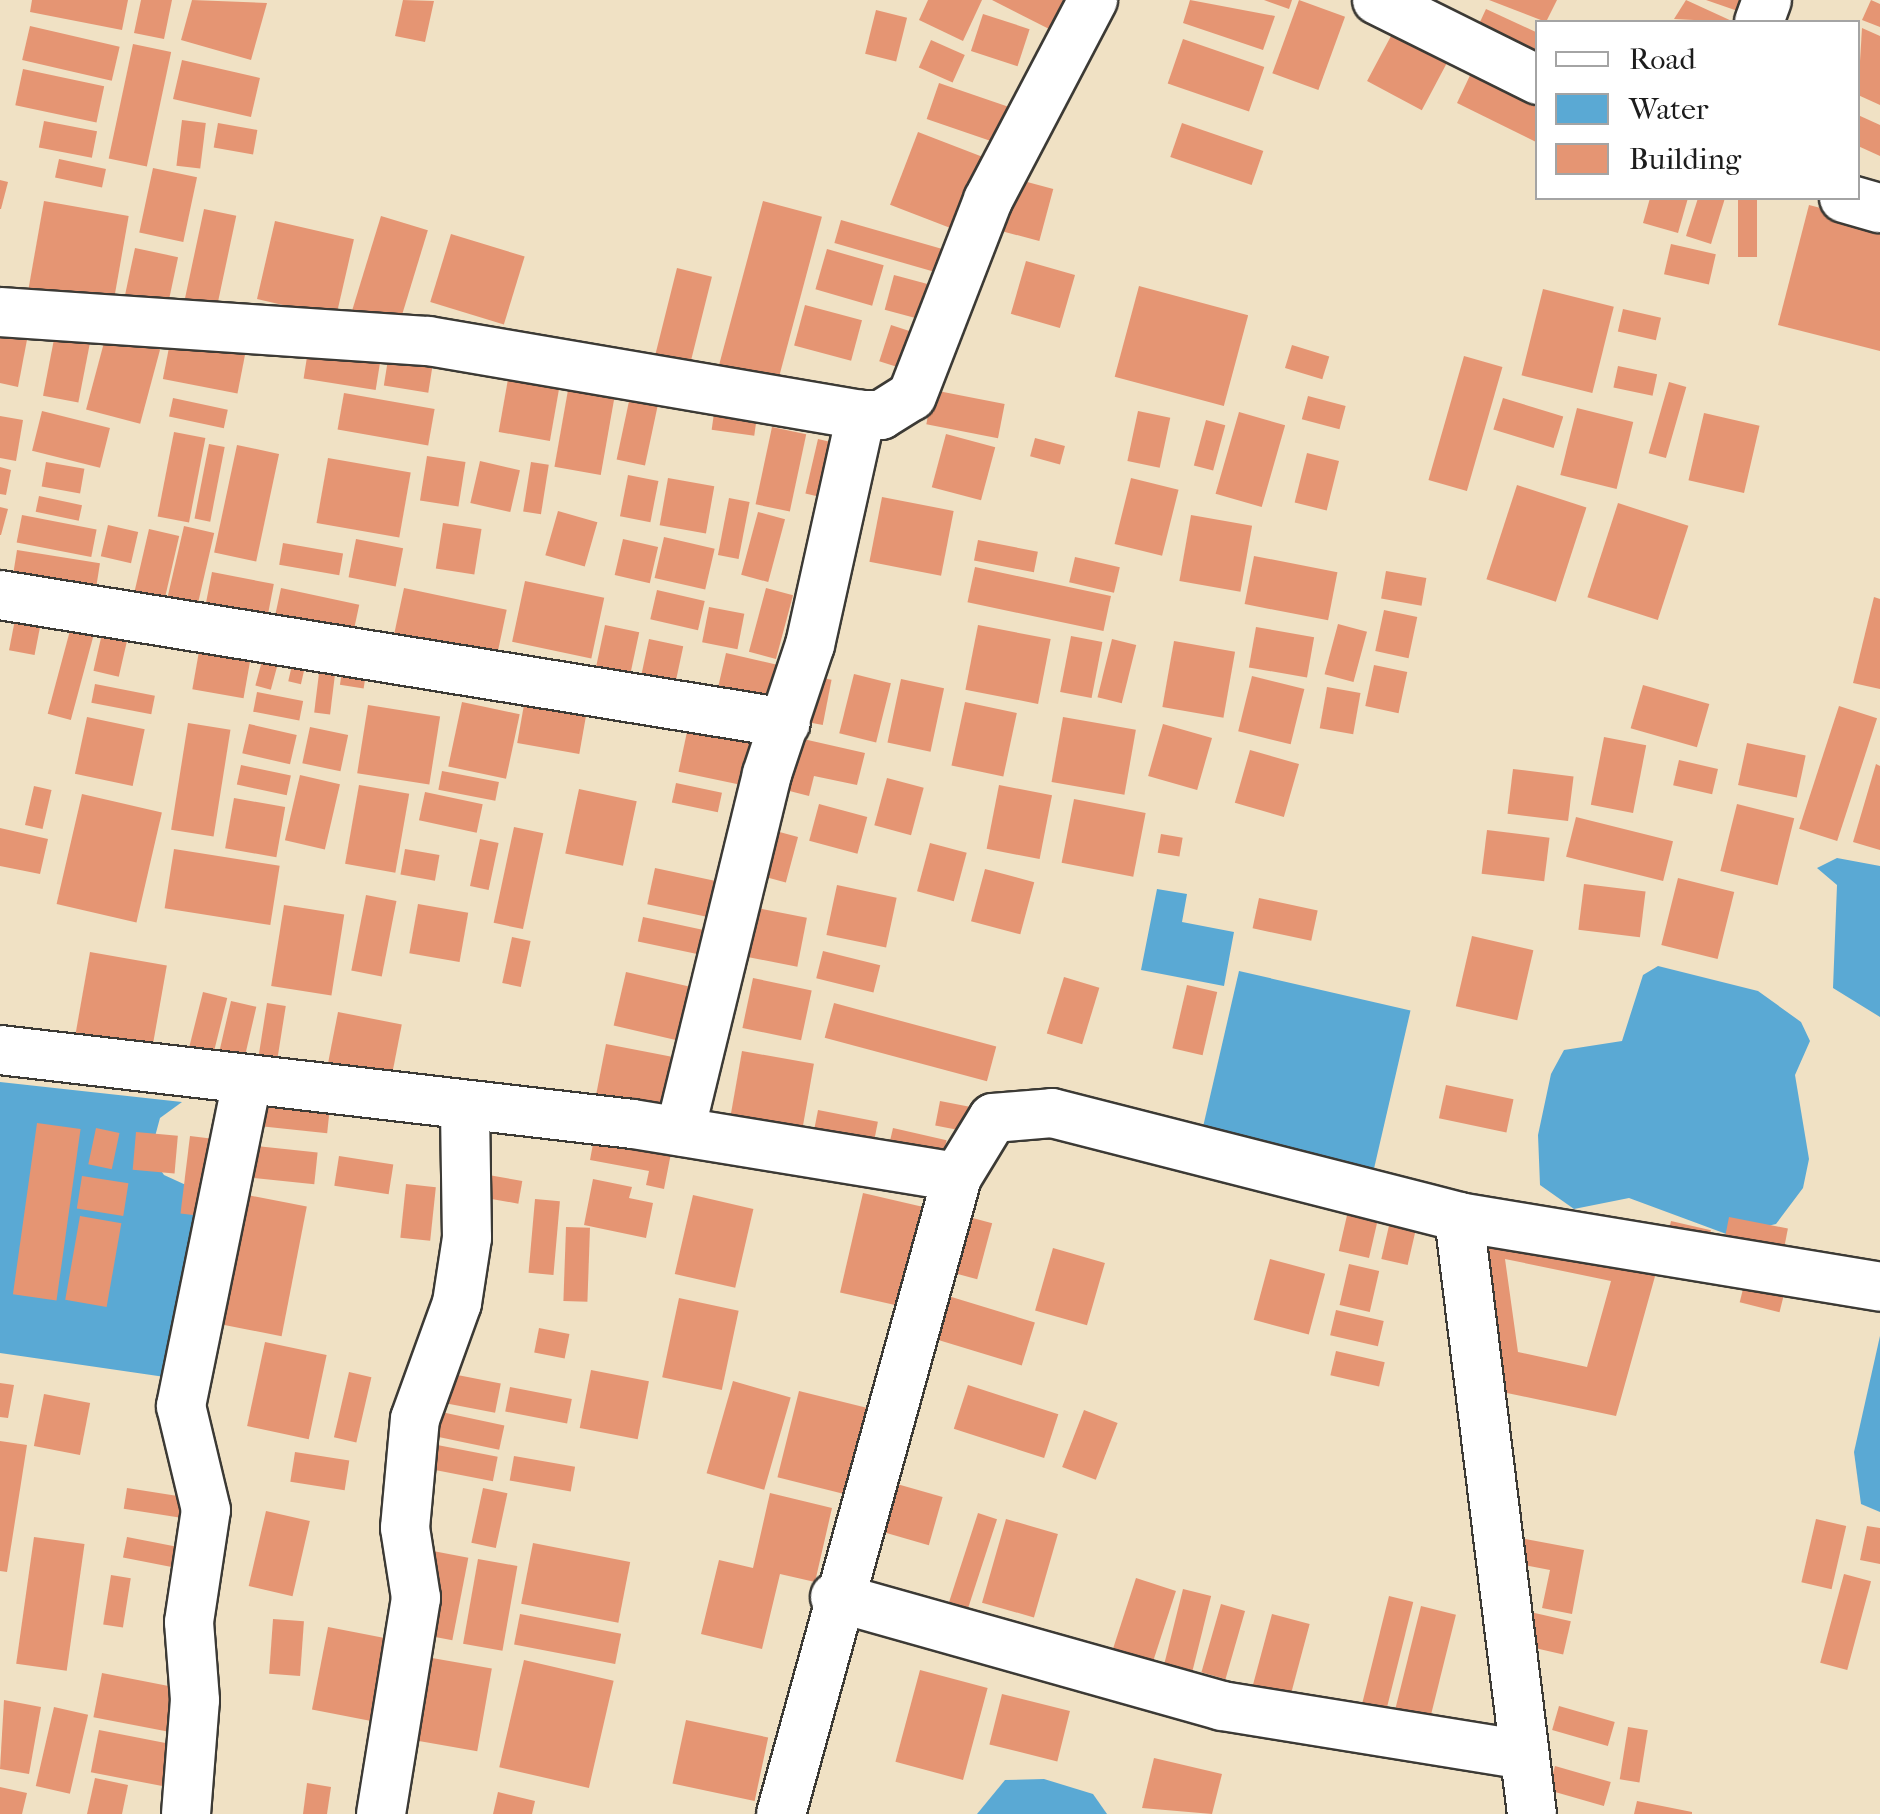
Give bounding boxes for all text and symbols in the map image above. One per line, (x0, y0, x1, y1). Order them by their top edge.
legend (1535, 20, 1860, 200)
text: Road (1629, 42, 1696, 77)
text: Water (1629, 92, 1709, 127)
text: Building (1629, 142, 1741, 177)

